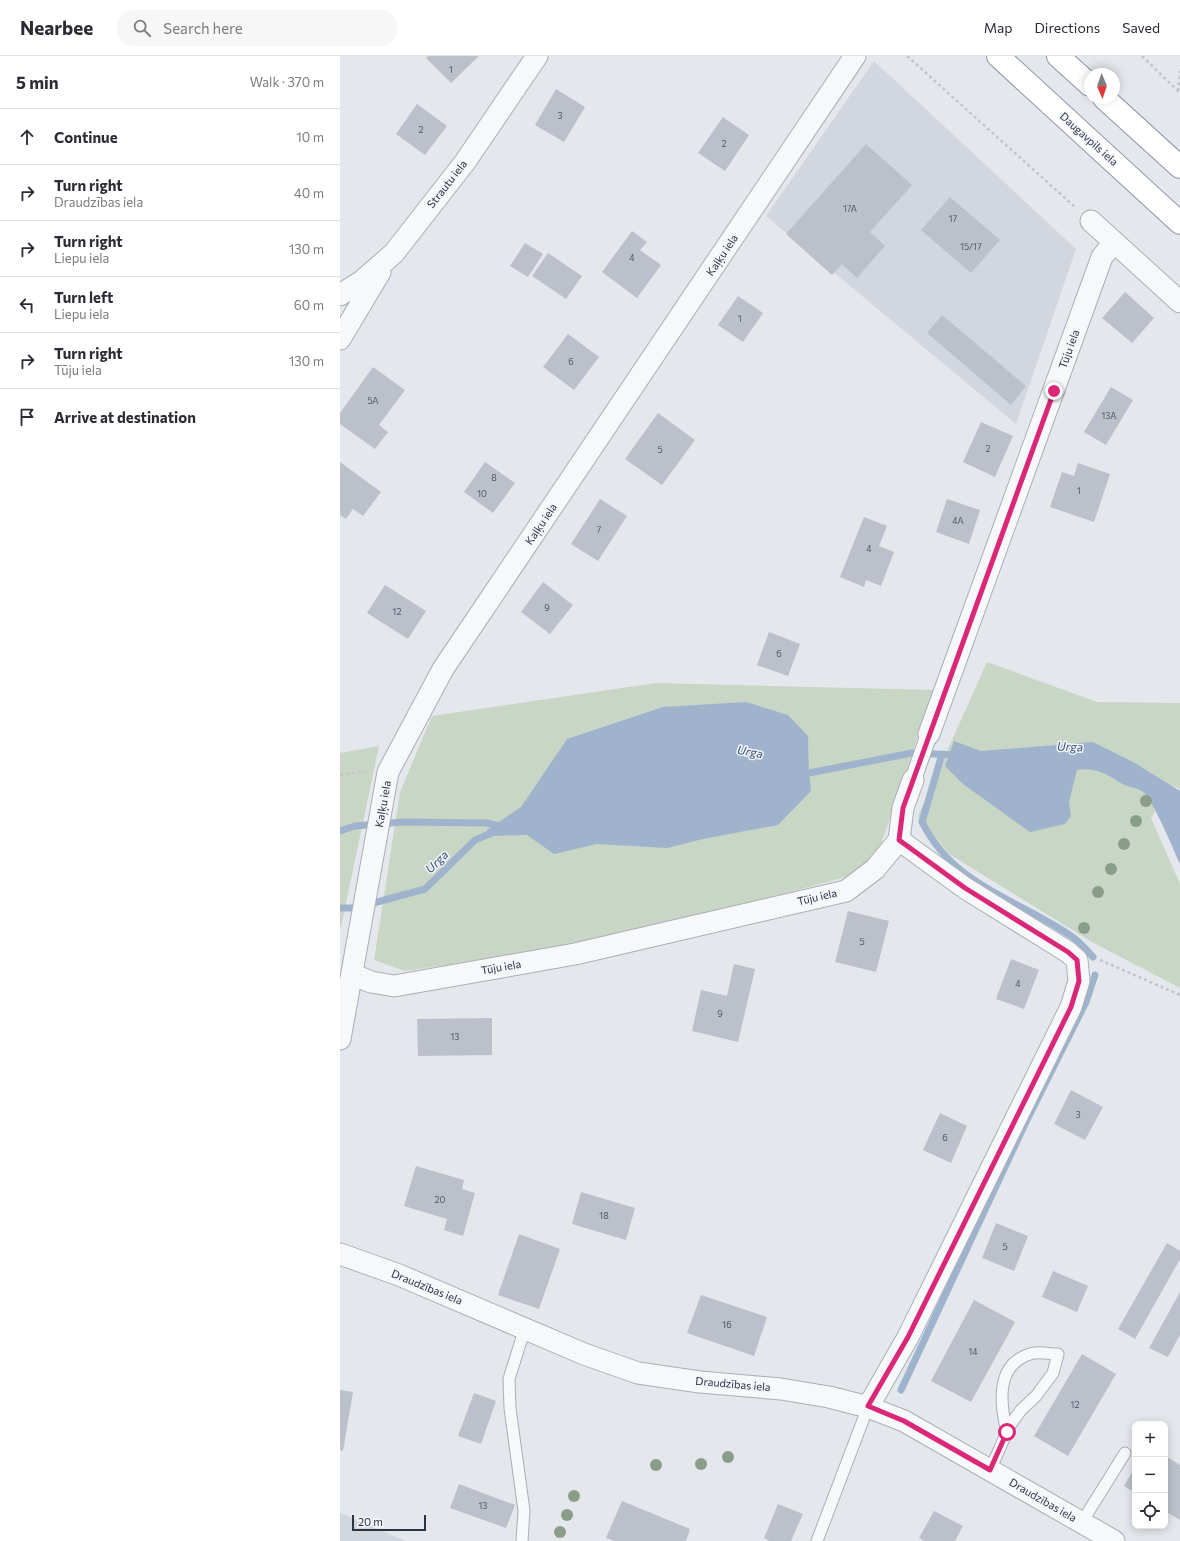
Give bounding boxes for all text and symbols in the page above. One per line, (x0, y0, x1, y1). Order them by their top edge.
search box (117, 10, 397, 46)
text: Nearbee (20, 16, 93, 39)
icon: search (131, 17, 153, 39)
text: Search here (163, 19, 243, 37)
text: Map (984, 19, 1013, 36)
text: Directions (1035, 19, 1100, 36)
text: Saved (1122, 19, 1160, 36)
house number: 1 (449, 64, 453, 75)
north arrow (1084, 68, 1120, 104)
text: 5 min (16, 72, 59, 93)
text: Walk · 370 m (250, 74, 324, 90)
street label: Daugavpils iela (1058, 109, 1121, 168)
house number: 3 (557, 110, 563, 121)
house number: 2 (419, 124, 424, 135)
icon: ahead (16, 126, 38, 148)
text: Continue (54, 128, 118, 146)
text: 10 m (296, 129, 324, 145)
house number: 2 (722, 138, 727, 149)
street label: Strautu iela (424, 157, 469, 210)
text: Turn right (54, 176, 123, 194)
icon: right (16, 182, 38, 204)
text: 40 m (294, 185, 324, 201)
text: Draudzības iela (54, 194, 143, 210)
house number: 17A (843, 203, 857, 214)
house number: 17 (949, 213, 958, 224)
street label: Kaļķu iela (703, 231, 742, 279)
text: Turn right (54, 232, 123, 250)
icon: right (16, 238, 38, 260)
text: 130 m (289, 241, 324, 257)
house number: 15/17 (960, 241, 982, 252)
text: Liepu iela (54, 250, 109, 266)
house number: 4 (629, 252, 635, 263)
text: Turn left (54, 288, 113, 306)
icon: left (16, 294, 38, 316)
text: 60 m (294, 297, 324, 313)
text: Liepu iela (54, 306, 109, 322)
house number: 1 (738, 313, 742, 324)
street label: Tūju iela (1055, 328, 1082, 370)
text: Turn right (54, 344, 123, 362)
icon: right (16, 350, 38, 372)
text: 130 m (289, 353, 324, 369)
house number: 6 (568, 356, 574, 367)
text: Tūju iela (54, 362, 102, 378)
route end (1045, 382, 1063, 400)
house number: 5A (367, 395, 379, 406)
icon: arrive (16, 406, 38, 428)
text: Arrive at destination (54, 408, 196, 426)
house number: 13A (1102, 410, 1117, 421)
house number: 2 (986, 443, 991, 454)
house number: 5 (657, 444, 663, 455)
house number: 8 (491, 472, 497, 483)
house number: 1 (1077, 485, 1081, 496)
house number: 10 (477, 488, 487, 499)
street label: Kaļķu iela (522, 500, 561, 548)
house number: 4A (952, 515, 964, 526)
house number: 7 (597, 524, 602, 535)
house number: 4 (866, 543, 872, 554)
house number: 9 (544, 602, 550, 613)
house number: 12 (393, 606, 401, 617)
house number: 6 (776, 648, 782, 659)
water label: Urga (1057, 739, 1083, 753)
water label: Urga (736, 742, 764, 760)
street label: Kaļķu iela (372, 779, 395, 829)
water label: Urga (422, 847, 451, 875)
street label: Tūju iela (796, 886, 838, 907)
house number: 5 (859, 936, 865, 947)
street label: Tūju iela (480, 957, 522, 976)
house number: 4 (1015, 978, 1021, 989)
house number: 9 (717, 1008, 723, 1019)
house number: 13 (451, 1031, 459, 1042)
house number: 3 (1075, 1109, 1081, 1120)
house number: 6 (942, 1132, 948, 1143)
house number: 20 (435, 1194, 446, 1205)
house number: 18 (599, 1210, 609, 1221)
house number: 5 (1002, 1241, 1008, 1252)
street label: Draudzības iela (390, 1266, 465, 1307)
house number: 16 (722, 1319, 732, 1330)
house number: 14 (968, 1346, 978, 1357)
street label: Draudzības iela (695, 1374, 771, 1393)
house number: 12 (1071, 1399, 1079, 1410)
map controls (1132, 1421, 1168, 1529)
button: + (1132, 1421, 1168, 1457)
route start (998, 1423, 1016, 1441)
button: − (1132, 1457, 1168, 1493)
street label: Draudzības iela (1007, 1475, 1079, 1524)
button: locate (1132, 1493, 1168, 1529)
house number: 13 (479, 1500, 487, 1511)
scale bar (352, 1513, 426, 1532)
text: 20 m (358, 1515, 383, 1528)

